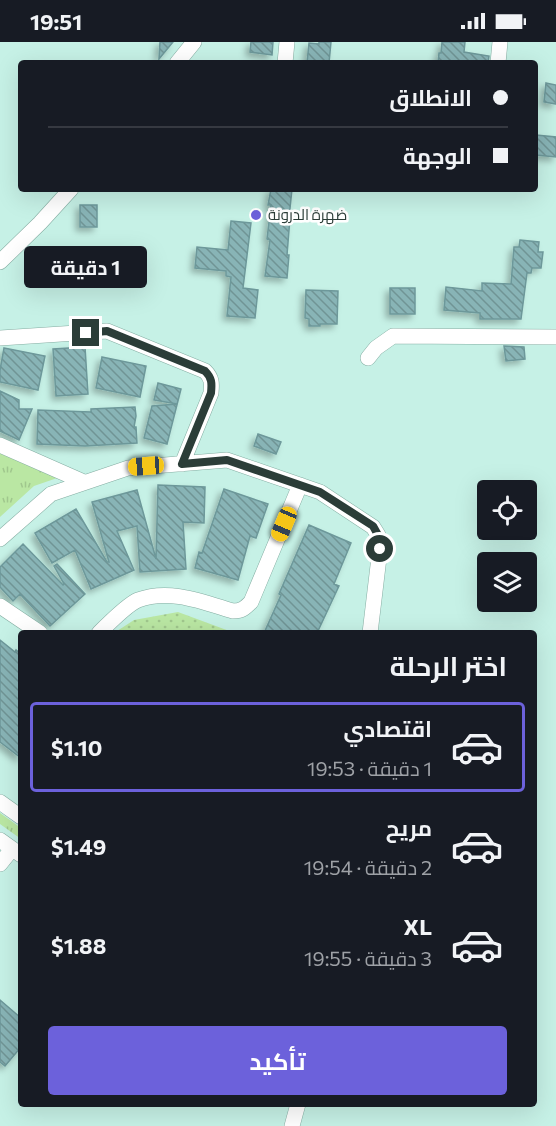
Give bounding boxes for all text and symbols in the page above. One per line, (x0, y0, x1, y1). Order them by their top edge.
text: 19:51 (30, 8, 82, 35)
text: الانطلاق (389, 84, 472, 111)
text: الوجهة (403, 142, 472, 169)
place label: ضهرة الدرونة (268, 205, 347, 225)
marker: ضهرة الدرونة (249, 208, 263, 222)
callout: 1 دقيقة (25, 246, 148, 288)
text: 1 دقيقة (51, 255, 120, 279)
route end (72, 319, 99, 346)
car (127, 456, 165, 476)
map controls (477, 480, 537, 612)
button: locate (477, 480, 537, 540)
car (269, 504, 299, 544)
route start (366, 535, 393, 562)
button: layers (477, 552, 537, 612)
text: اختر الرحلة (390, 649, 507, 682)
text: اقتصادي (343, 715, 432, 742)
icon: car (450, 720, 504, 774)
text: $1.10 (51, 734, 102, 761)
text: 1 دقيقة · 19:53 (307, 756, 432, 780)
text: مريح (386, 814, 432, 841)
icon: car (450, 819, 504, 873)
text: $1.49 (51, 833, 106, 860)
text: 2 دقيقة · 19:54 (304, 855, 432, 879)
text: XL (404, 913, 432, 940)
icon: car (450, 918, 504, 972)
text: $1.88 (51, 932, 106, 959)
text: 3 دقيقة · 19:55 (304, 946, 432, 970)
button: تأكيد (48, 1026, 507, 1095)

